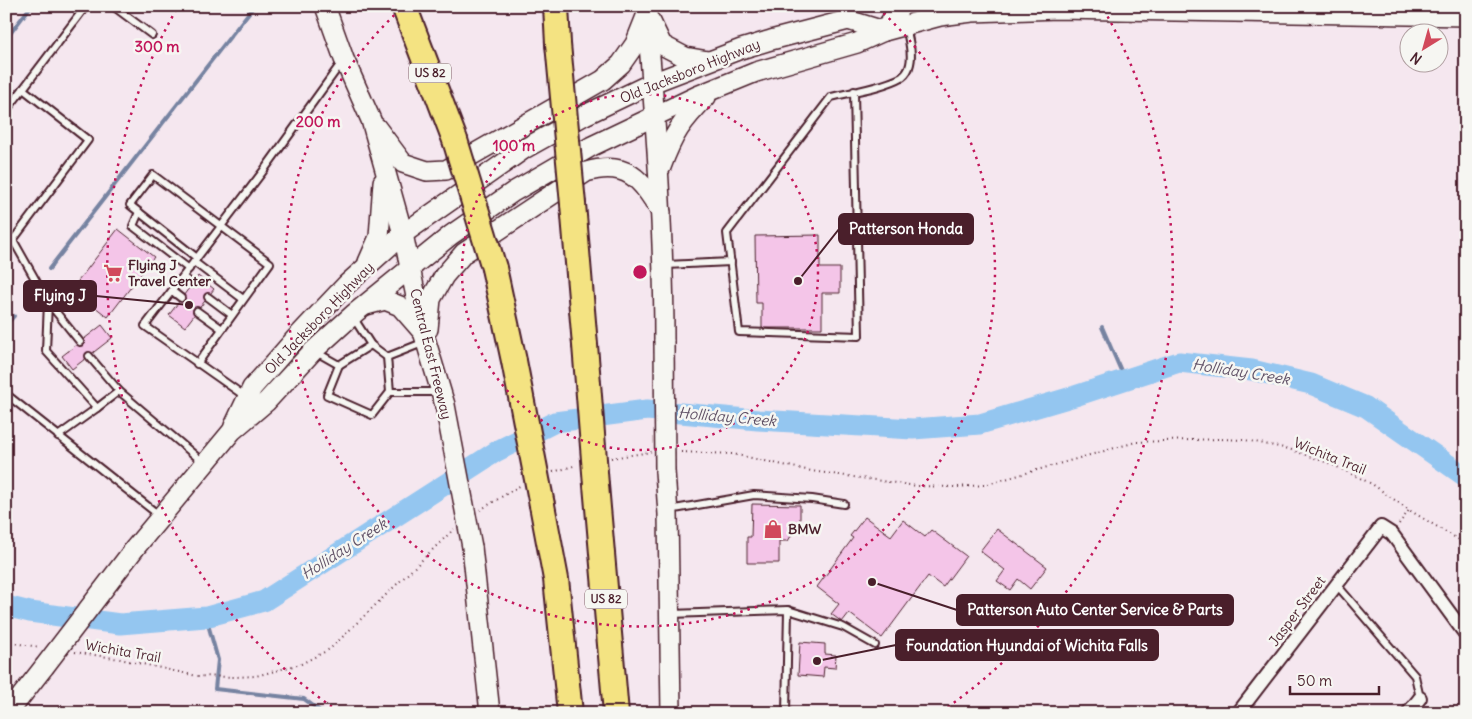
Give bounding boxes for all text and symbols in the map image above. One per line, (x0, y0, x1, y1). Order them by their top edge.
north arrow (1400, 22, 1450, 72)
street label: Old Jacksboro Highway (617, 35, 763, 107)
text: 300 m (135, 37, 180, 56)
text: N (1407, 48, 1425, 68)
road number: US 82 (409, 64, 451, 82)
text: 200 m (296, 112, 340, 131)
text: 100 m (493, 136, 535, 155)
callout: Patterson Honda (839, 214, 973, 244)
text: Patterson Honda (849, 219, 964, 238)
place label: Flying J Travel Center (128, 256, 211, 290)
street label: Old Jacksboro Highway (261, 258, 377, 378)
supermarket icon: Flying J Travel Center (102, 262, 124, 284)
centre of rings (631, 263, 649, 281)
callout: Flying J (24, 281, 96, 311)
text: Flying J (34, 286, 86, 306)
street label: Central East Freeway (406, 287, 456, 421)
water label: Holliday Creek (1191, 354, 1292, 389)
water label: Holliday Creek (677, 403, 778, 430)
street label: Wichita Trail (1291, 433, 1369, 479)
water label: Holliday Creek (297, 513, 391, 583)
shop icon: BMW (762, 518, 784, 540)
place label: BMW (788, 520, 822, 538)
street label: Jasper Street (1265, 572, 1329, 650)
road number: US 82 (585, 590, 627, 608)
callout: Patterson Auto Center Service & Parts (957, 595, 1233, 625)
text: Patterson Auto Center Service & Parts (967, 600, 1223, 619)
callout: Foundation Hyundai of Wichita Falls (896, 630, 1158, 660)
street label: Wichita Trail (84, 635, 162, 667)
text: Foundation Hyundai of Wichita Falls (906, 636, 1148, 656)
scale bar (1290, 664, 1378, 696)
text: 50 m (1297, 671, 1332, 690)

